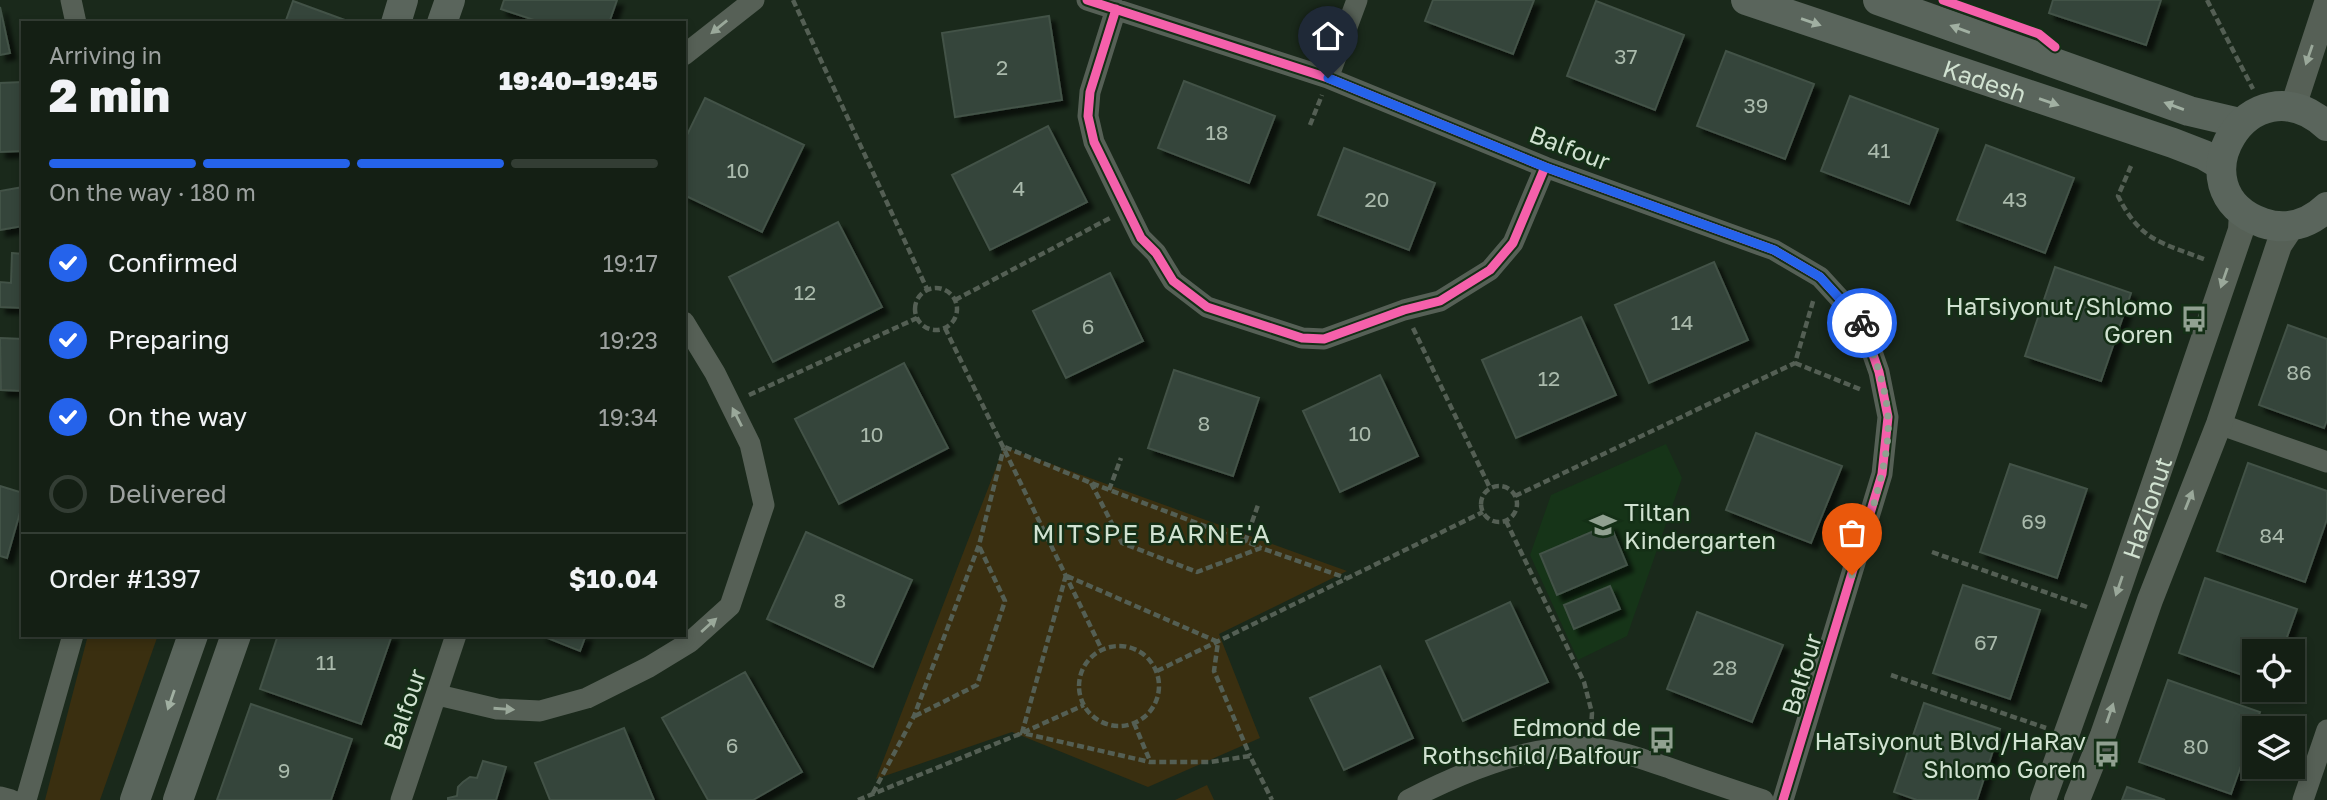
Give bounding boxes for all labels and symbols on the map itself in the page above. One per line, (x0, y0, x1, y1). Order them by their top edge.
pin (1298, 6, 1358, 78)
one-way arrow (1800, 17, 1821, 28)
one-way arrow (710, 19, 727, 34)
one-way arrow (1949, 23, 1970, 34)
house number: 37 (1614, 43, 1638, 69)
one-way arrow (2303, 44, 2314, 65)
street label: Kadesh (1940, 53, 2030, 107)
house number: 2 (996, 54, 1008, 80)
house number: 39 (1744, 92, 1769, 118)
one-way arrow (2039, 97, 2060, 108)
one-way arrow (2164, 100, 2185, 111)
street label: Balfour (1526, 118, 1614, 176)
house number: 18 (1206, 119, 1229, 145)
house number: 41 (1868, 137, 1891, 163)
house number: 10 (726, 157, 750, 183)
house number: 4 (1013, 175, 1025, 201)
house number: 20 (1364, 186, 1390, 212)
house number: 43 (2002, 186, 2028, 212)
one-way arrow (2218, 267, 2229, 288)
house number: 12 (794, 279, 816, 305)
courier (1827, 288, 1897, 358)
place label: HaTsiyonut/Shlomo Goren (1945, 291, 2173, 348)
bus stop icon: HaTsiyonut/Shlomo Goren (2179, 304, 2209, 334)
house number: 14 (1671, 309, 1694, 335)
house number: 6 (1082, 313, 1094, 339)
house number: 86 (2286, 359, 2312, 385)
house number: 12 (1538, 365, 1560, 391)
one-way arrow (731, 407, 742, 427)
house number: 8 (1198, 410, 1210, 436)
house number: 10 (1348, 420, 1372, 446)
house number: 10 (860, 421, 884, 447)
street label: HaZionut (2115, 453, 2177, 562)
one-way arrow (2184, 490, 2195, 511)
place label: Tiltan Kindergarten (1624, 497, 1776, 554)
pin (1822, 503, 1882, 575)
house number: 69 (2021, 508, 2047, 534)
school or university icon: Tiltan Kindergarten (1588, 510, 1618, 540)
district label: MITSPE BARNE'A (1032, 518, 1272, 549)
house number: 84 (2259, 522, 2285, 548)
one-way arrow (2113, 575, 2124, 596)
house number: 8 (834, 587, 846, 613)
one-way arrow (700, 617, 717, 633)
house number: 67 (1974, 629, 1998, 655)
street label: Balfour (1775, 630, 1827, 718)
house number: 11 (316, 649, 336, 675)
house number: 28 (1713, 654, 1738, 680)
street label: Balfour (377, 665, 431, 753)
one-way arrow (165, 689, 176, 710)
one-way arrow (2105, 703, 2116, 724)
one-way arrow (493, 704, 515, 715)
place label: Edmond de Rothschild/Balfour (1422, 712, 1641, 769)
bus stop icon: Edmond de Rothschild/Balfour (1647, 725, 1677, 755)
place label: HaTsiyonut Blvd/HaRav Shlomo Goren (1815, 726, 2086, 783)
house number: 6 (726, 732, 738, 758)
house number: 80 (2183, 733, 2209, 759)
bus stop icon: HaTsiyonut Blvd/HaRav Shlomo Goren (2092, 739, 2122, 769)
house number: 9 (278, 757, 290, 783)

